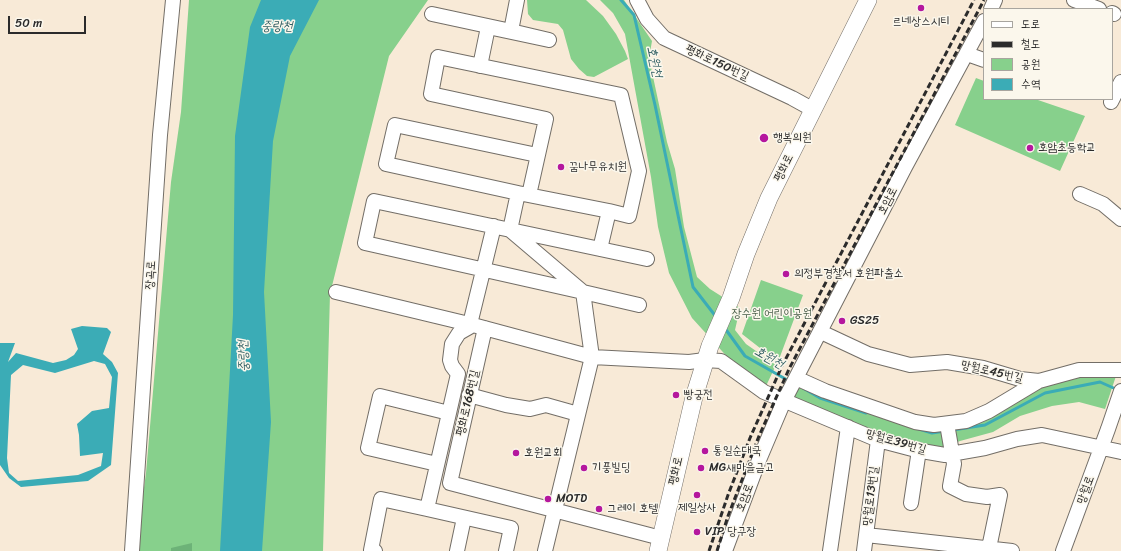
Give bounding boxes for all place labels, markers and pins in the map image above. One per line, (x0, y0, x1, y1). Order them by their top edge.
marker: 르네상스시티 (916, 3, 926, 13)
place label: 르네상스시티 (892, 15, 950, 29)
place label: 행복의원 (773, 131, 812, 145)
marker: 행복의원 (758, 132, 770, 144)
place label: 호암초등학교 (1038, 141, 1096, 155)
marker: 호암초등학교 (1025, 143, 1035, 153)
place label: 꿈나무유치원 (569, 160, 627, 174)
marker: 꿈나무유치원 (556, 162, 566, 172)
place label: 의정부경찰서 호원파출소 (794, 267, 903, 281)
marker: 의정부경찰서 호원파출소 (781, 269, 791, 279)
place label: GS25 (850, 314, 879, 328)
marker: GS25 (837, 316, 847, 326)
place label: 빵궁전 (684, 388, 713, 402)
marker: 빵궁전 (671, 390, 681, 400)
place label: 통일순대국 (713, 444, 761, 458)
place label: 호원교회 (524, 446, 563, 460)
marker: 통일순대국 (700, 446, 710, 456)
marker: 호원교회 (511, 448, 521, 458)
place label: 기풍빌딩 (592, 461, 631, 475)
place label: MG새마을금고 (709, 461, 775, 475)
marker: 기풍빌딩 (579, 463, 589, 473)
marker: MG새마을금고 (696, 463, 706, 473)
marker: 제일상사 (692, 490, 702, 500)
place label: MOTD (556, 492, 587, 506)
marker: MOTD (543, 494, 553, 504)
place label: 제일상사 (678, 501, 716, 515)
place label: 그레이 호텔 (607, 502, 658, 516)
marker: 그레이 호텔 (594, 504, 604, 514)
place label: VIP 당구장 (705, 525, 756, 539)
marker: VIP 당구장 (692, 527, 702, 537)

